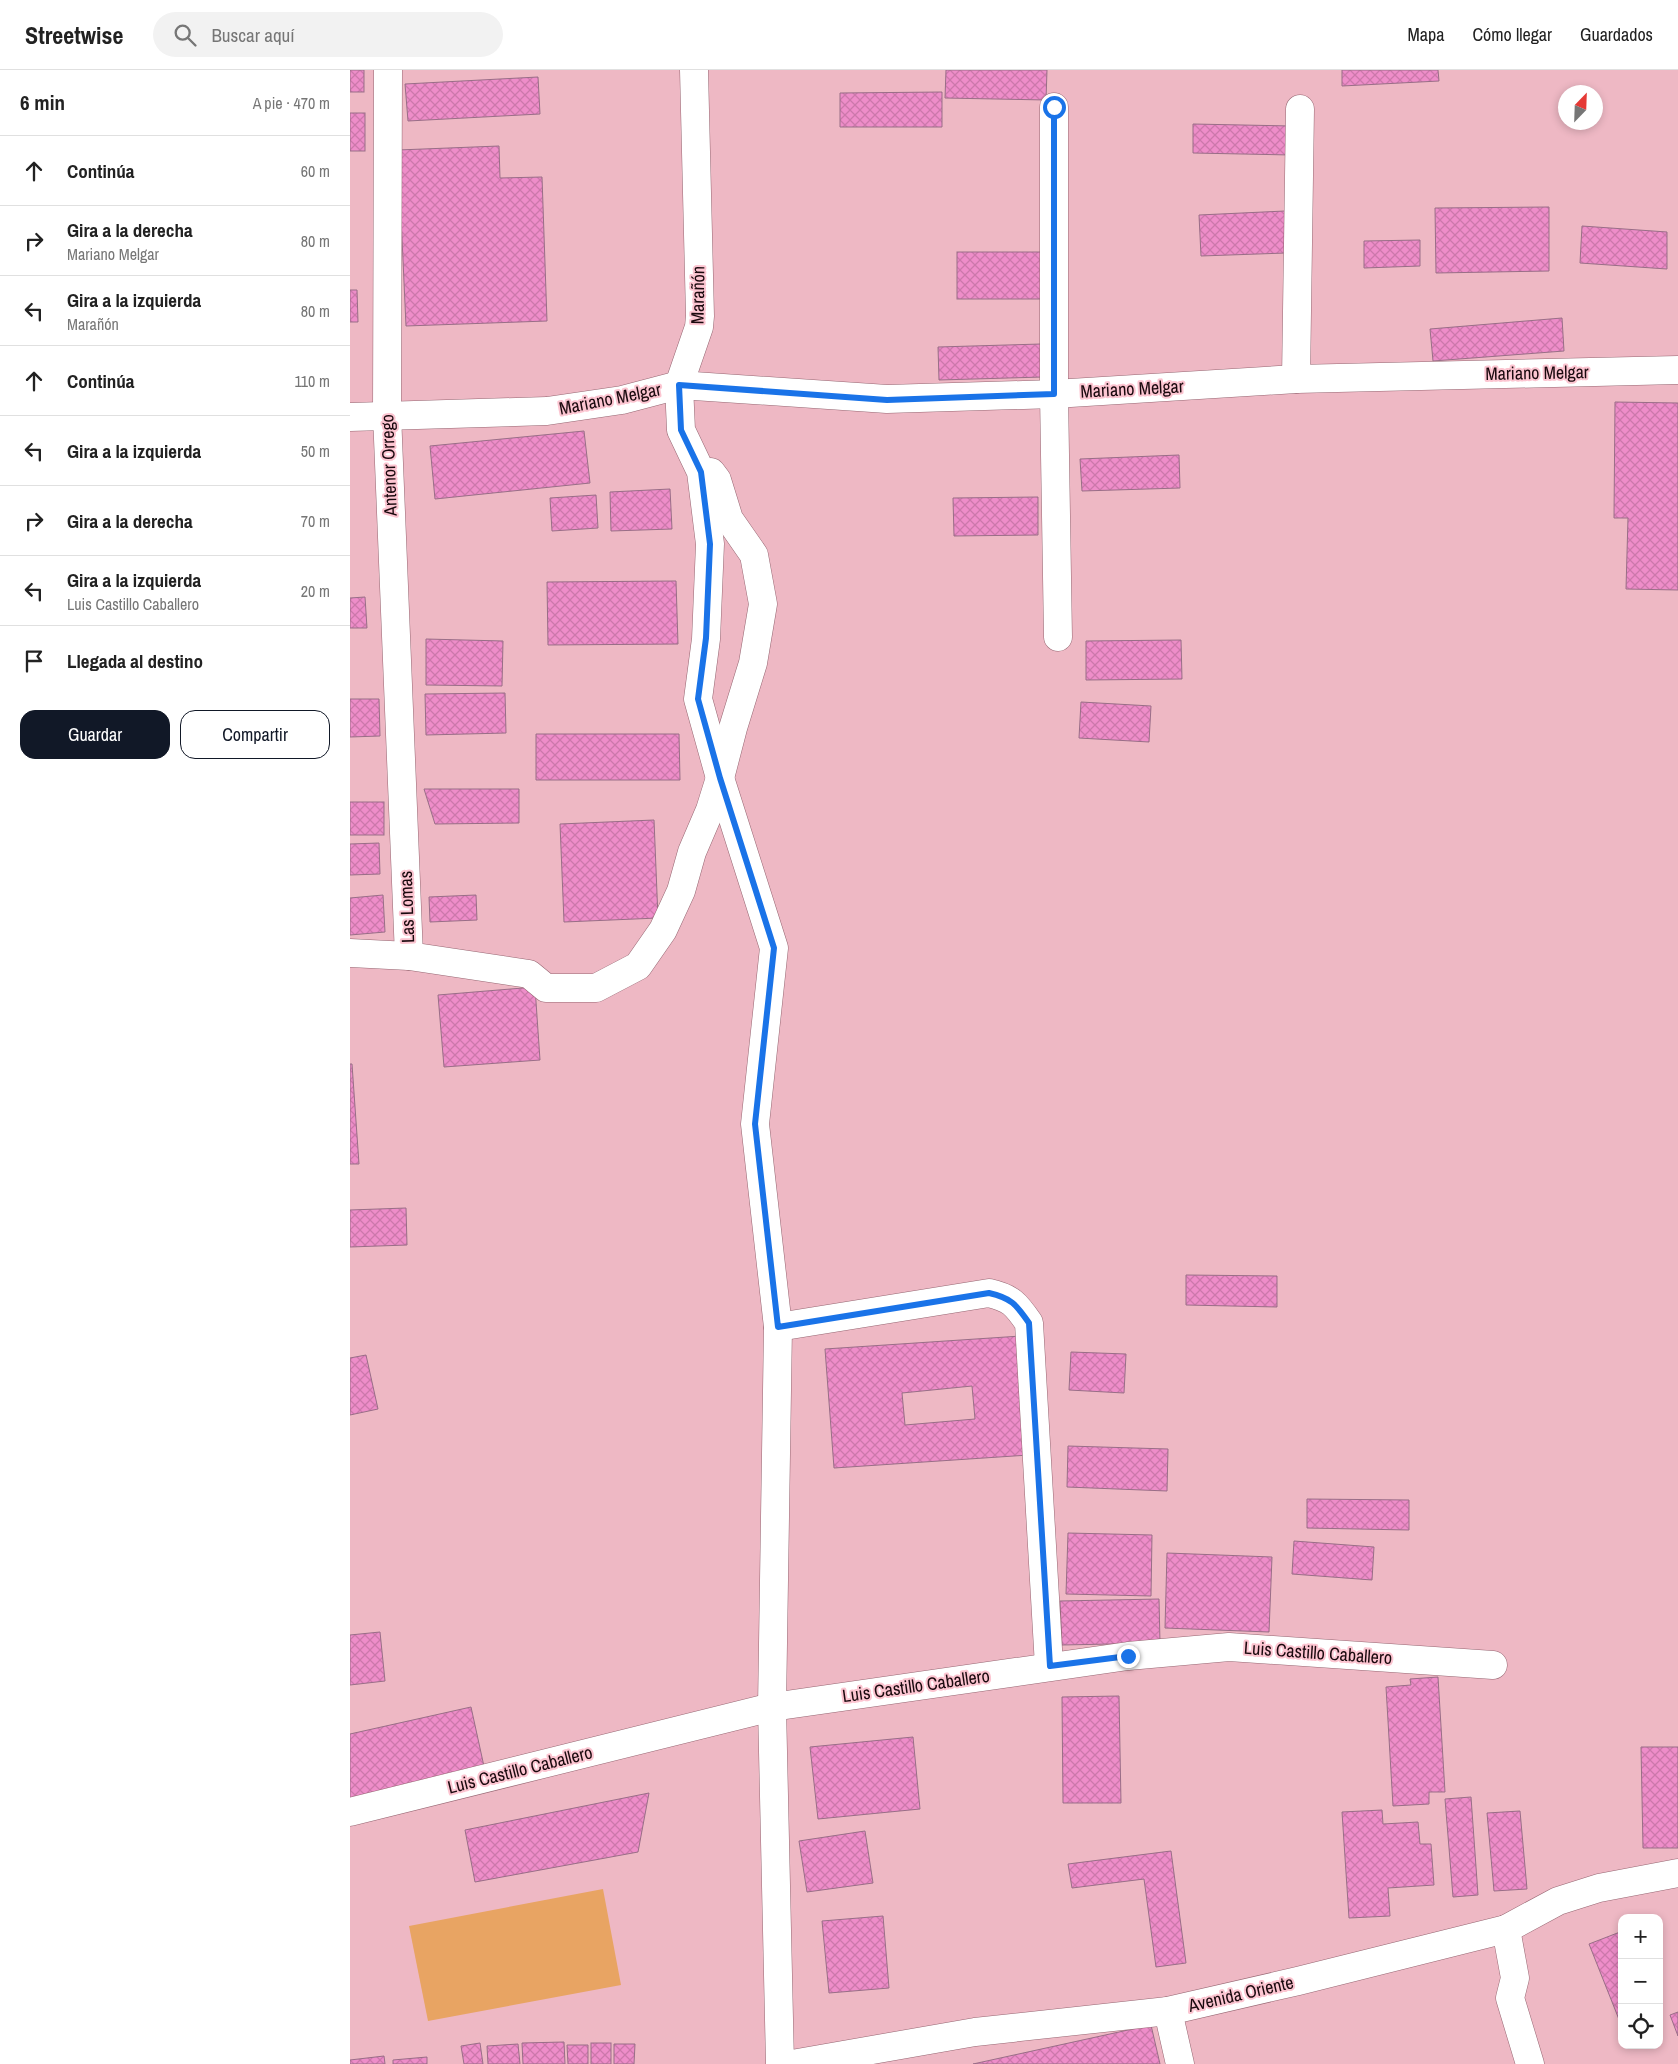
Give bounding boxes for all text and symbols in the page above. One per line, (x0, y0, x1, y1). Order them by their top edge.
search box (153, 12, 503, 57)
text: Streetwise (25, 19, 123, 51)
icon: search (171, 21, 199, 49)
text: Buscar aquí (211, 22, 295, 48)
text: Mapa (1407, 22, 1444, 47)
text: Cómo llegar (1472, 22, 1552, 47)
text: Guardados (1580, 22, 1653, 47)
north arrow (1558, 85, 1603, 130)
text: 6 min (20, 88, 65, 117)
text: A pie · 470 m (253, 92, 330, 114)
route start (1043, 96, 1066, 119)
icon: ahead (20, 157, 48, 185)
text: Continúa (67, 158, 135, 184)
text: 60 m (301, 160, 330, 182)
text: Gira a la derecha (67, 217, 193, 243)
icon: right (20, 227, 48, 255)
text: 80 m (301, 230, 330, 252)
text: Mariano Melgar (67, 243, 159, 265)
street label: Marañón (684, 266, 711, 324)
text: Gira a la izquierda (67, 287, 201, 313)
icon: left (20, 297, 48, 325)
text: 80 m (301, 300, 330, 322)
text: Marañón (67, 313, 119, 335)
street label: Mariano Melgar (1485, 359, 1589, 386)
icon: ahead (20, 367, 48, 395)
text: Continúa (67, 368, 135, 394)
text: 110 m (294, 370, 330, 392)
street label: Mariano Melgar (1080, 373, 1184, 404)
street label: Mariano Melgar (557, 376, 663, 421)
street label: Antenor Orrego (374, 414, 403, 517)
icon: left (20, 437, 48, 465)
text: Gira a la izquierda (67, 438, 201, 464)
text: 50 m (301, 440, 330, 462)
icon: right (20, 507, 48, 535)
text: Gira a la derecha (67, 508, 193, 534)
text: 70 m (301, 510, 330, 532)
text: Gira a la izquierda (67, 567, 201, 593)
icon: left (20, 577, 48, 605)
text: 20 m (301, 580, 330, 602)
text: Luis Castillo Caballero (67, 593, 199, 615)
icon: arrive (20, 647, 48, 675)
text: Llegada al destino (67, 648, 203, 674)
button: Guardar (20, 710, 170, 759)
button: Compartir (180, 710, 330, 759)
street label: Las Lomas (393, 871, 420, 944)
street label: Luis Castillo Caballero (1243, 1635, 1393, 1670)
route end (1117, 1645, 1140, 1668)
street label: Luis Castillo Caballero (841, 1663, 991, 1708)
street label: Luis Castillo Caballero (445, 1739, 595, 1800)
map controls (1618, 1914, 1663, 2049)
button: + (1618, 1914, 1663, 1959)
button: − (1618, 1959, 1663, 2004)
street label: Avenida Oriente (1185, 1969, 1296, 2018)
button: locate (1618, 2004, 1663, 2049)

